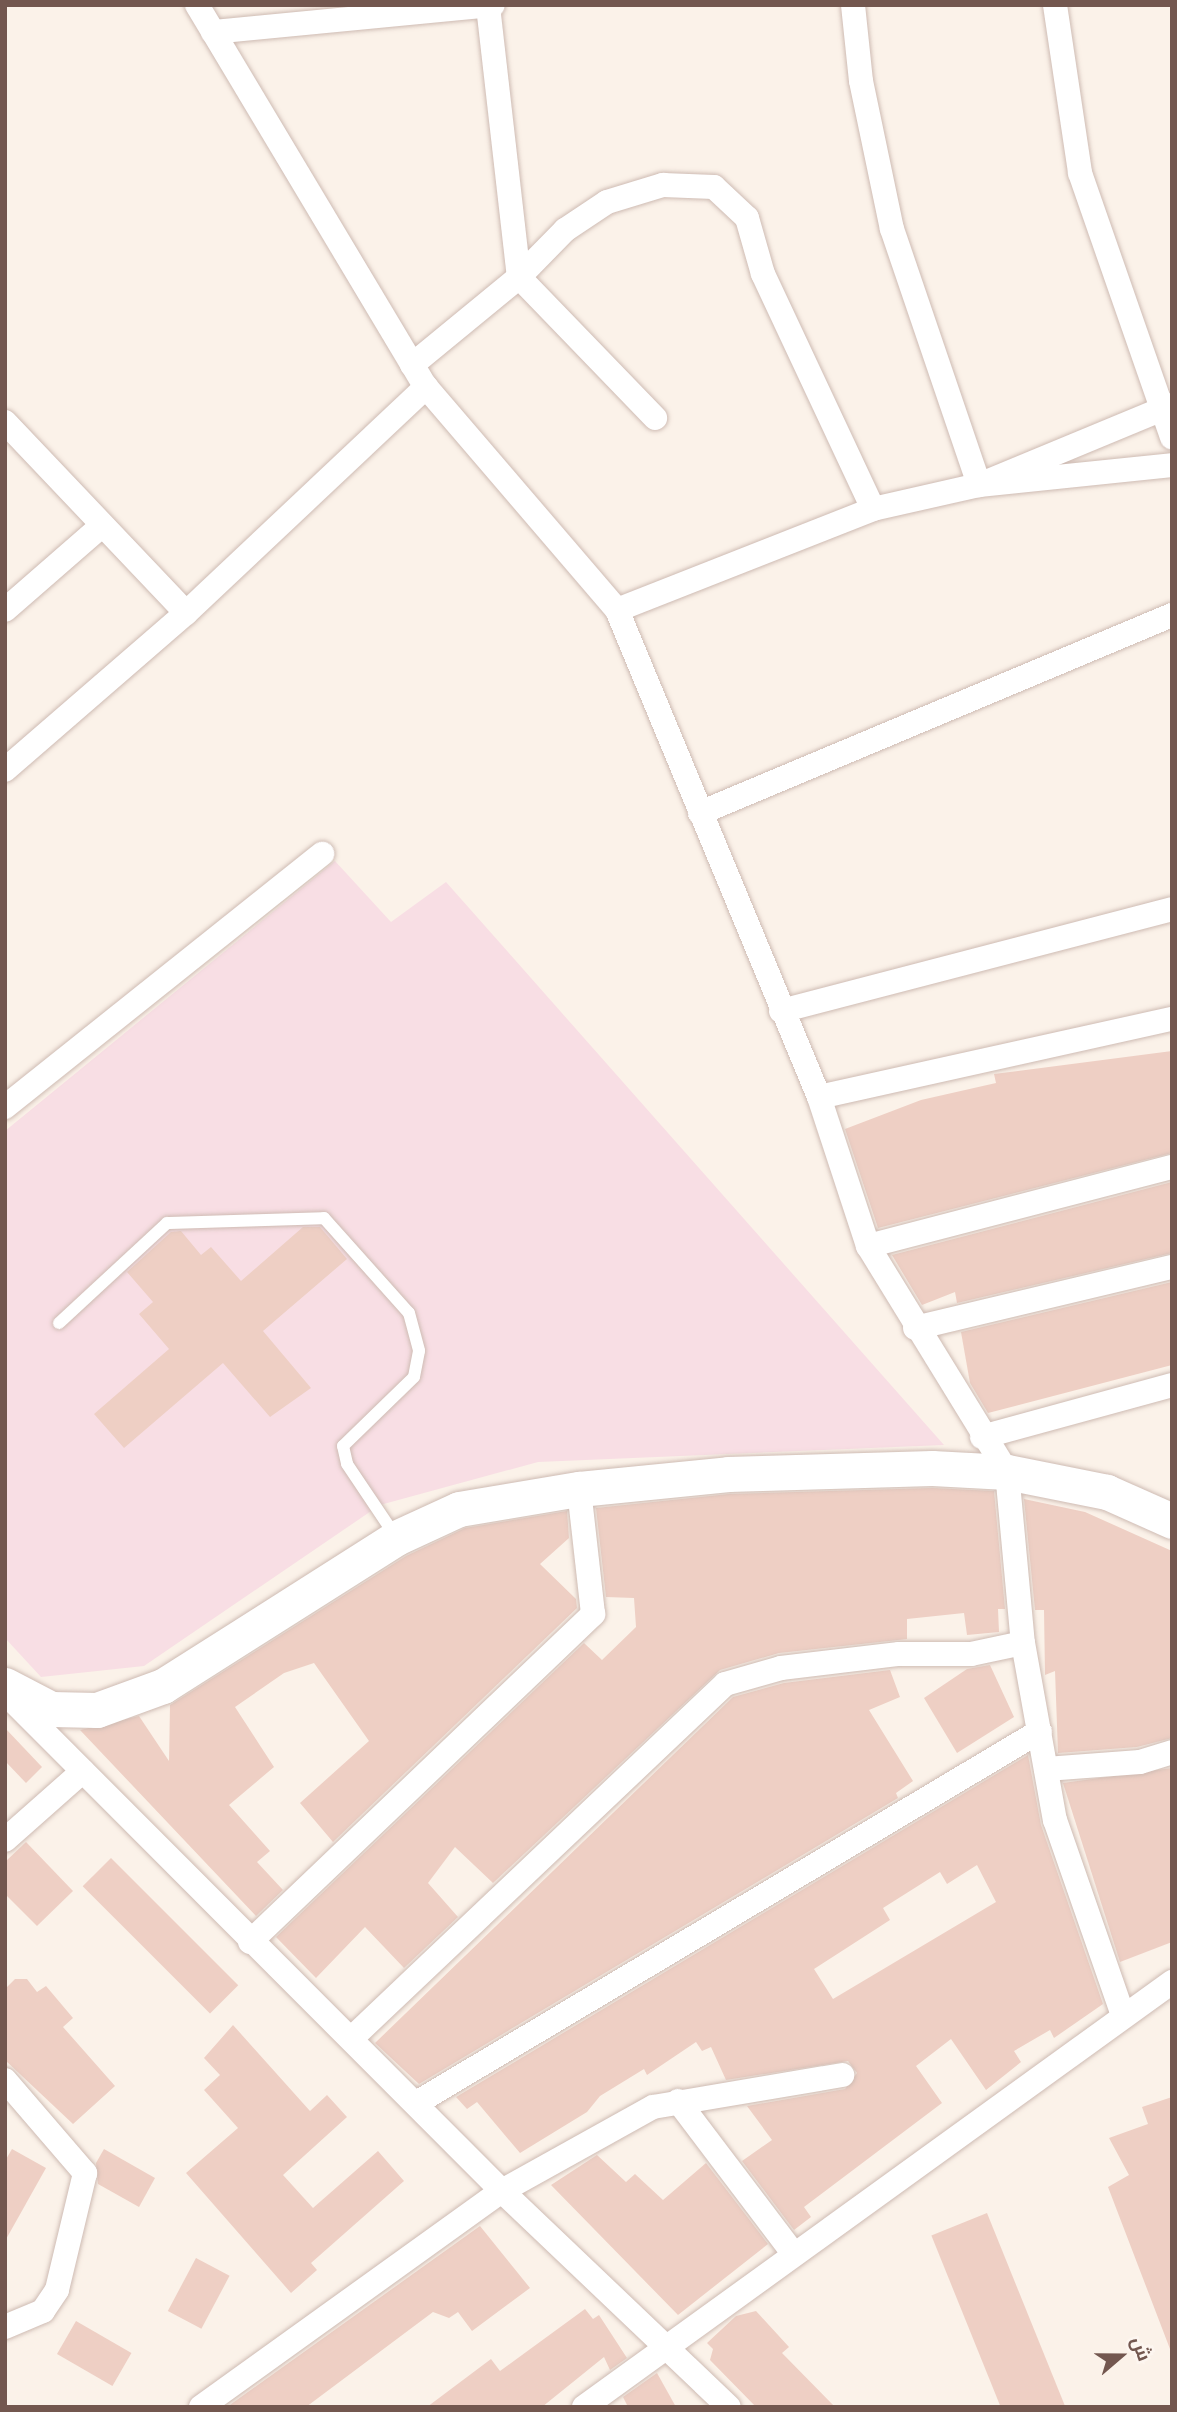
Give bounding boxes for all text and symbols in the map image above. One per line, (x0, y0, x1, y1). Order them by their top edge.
north arrow (1086, 2321, 1156, 2391)
text: ش (1127, 2334, 1155, 2364)

